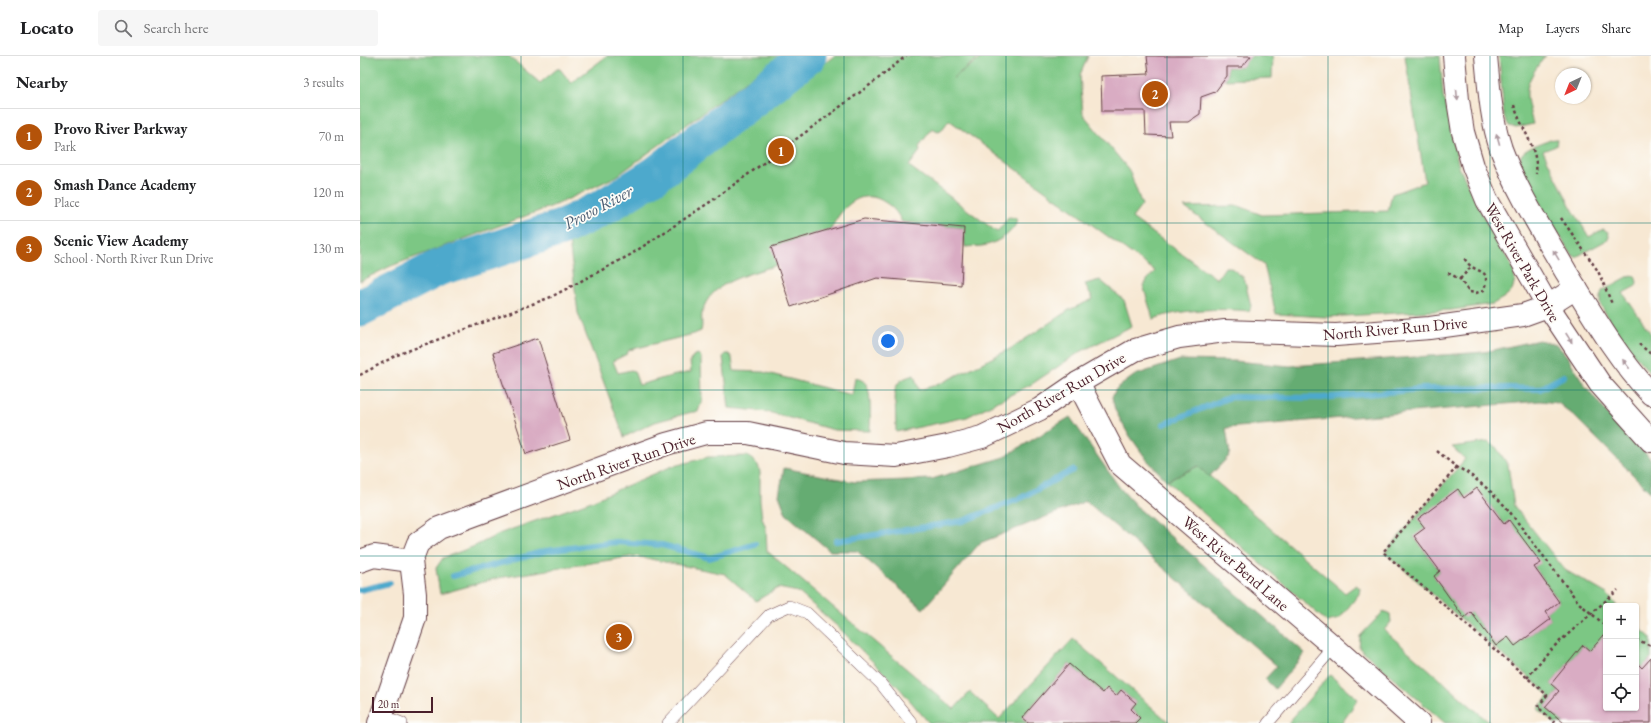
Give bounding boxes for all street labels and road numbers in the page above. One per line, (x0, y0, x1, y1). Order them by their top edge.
street label: West River Park Drive (1480, 199, 1565, 326)
street label: North River Run Drive (1322, 312, 1468, 345)
street label: North River Run Drive (993, 347, 1129, 438)
street label: North River Run Drive (554, 428, 698, 495)
street label: West River Bend Lane (1178, 511, 1294, 616)

